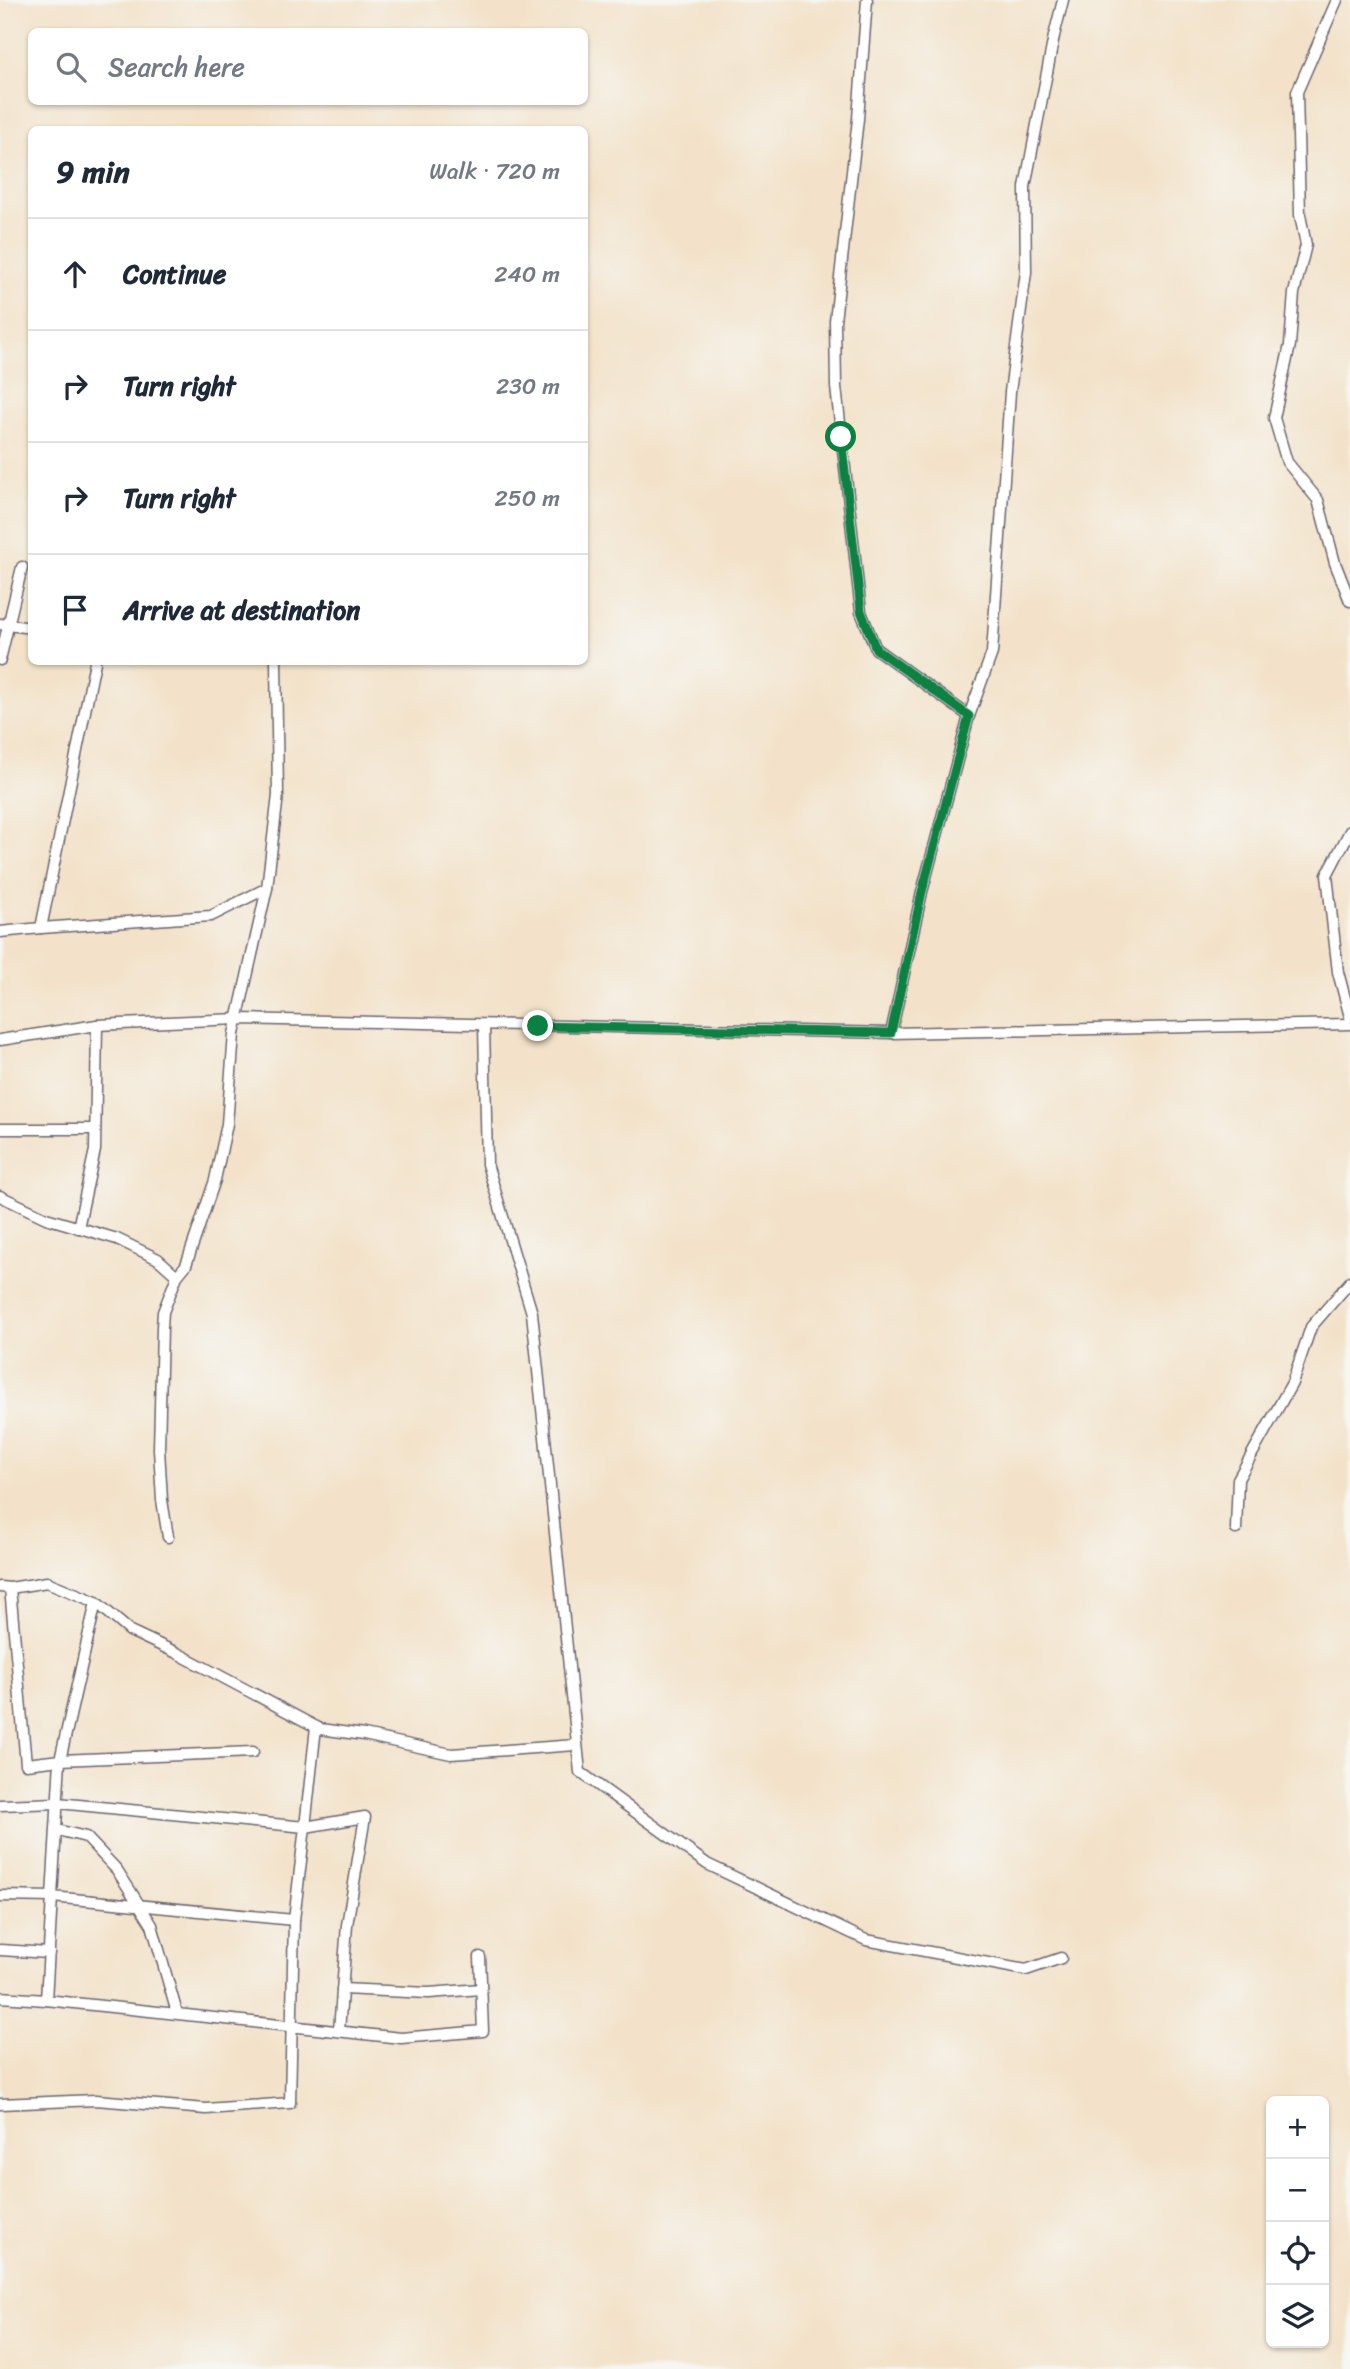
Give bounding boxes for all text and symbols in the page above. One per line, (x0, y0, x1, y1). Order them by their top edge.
search box (28, 28, 588, 105)
text: Search here (108, 44, 245, 90)
icon: search (52, 48, 90, 86)
text: 9 min (56, 145, 130, 199)
text: Walk · 720 m (429, 151, 560, 192)
text: Continue (123, 251, 226, 297)
text: 240 m (494, 254, 560, 295)
icon: ahead (56, 255, 94, 293)
text: Turn right (123, 363, 236, 409)
text: 230 m (496, 366, 560, 407)
icon: right (56, 367, 94, 405)
route start (825, 421, 856, 452)
text: Turn right (123, 475, 236, 521)
text: 250 m (494, 478, 560, 519)
icon: right (56, 479, 94, 517)
text: Arrive at destination (123, 587, 360, 633)
icon: arrive (56, 591, 94, 629)
route end (522, 1010, 553, 1041)
map controls (1266, 2096, 1329, 2348)
button: + (1266, 2096, 1329, 2159)
button: − (1266, 2159, 1329, 2222)
button: locate (1266, 2222, 1329, 2285)
button: layers (1266, 2285, 1329, 2348)

